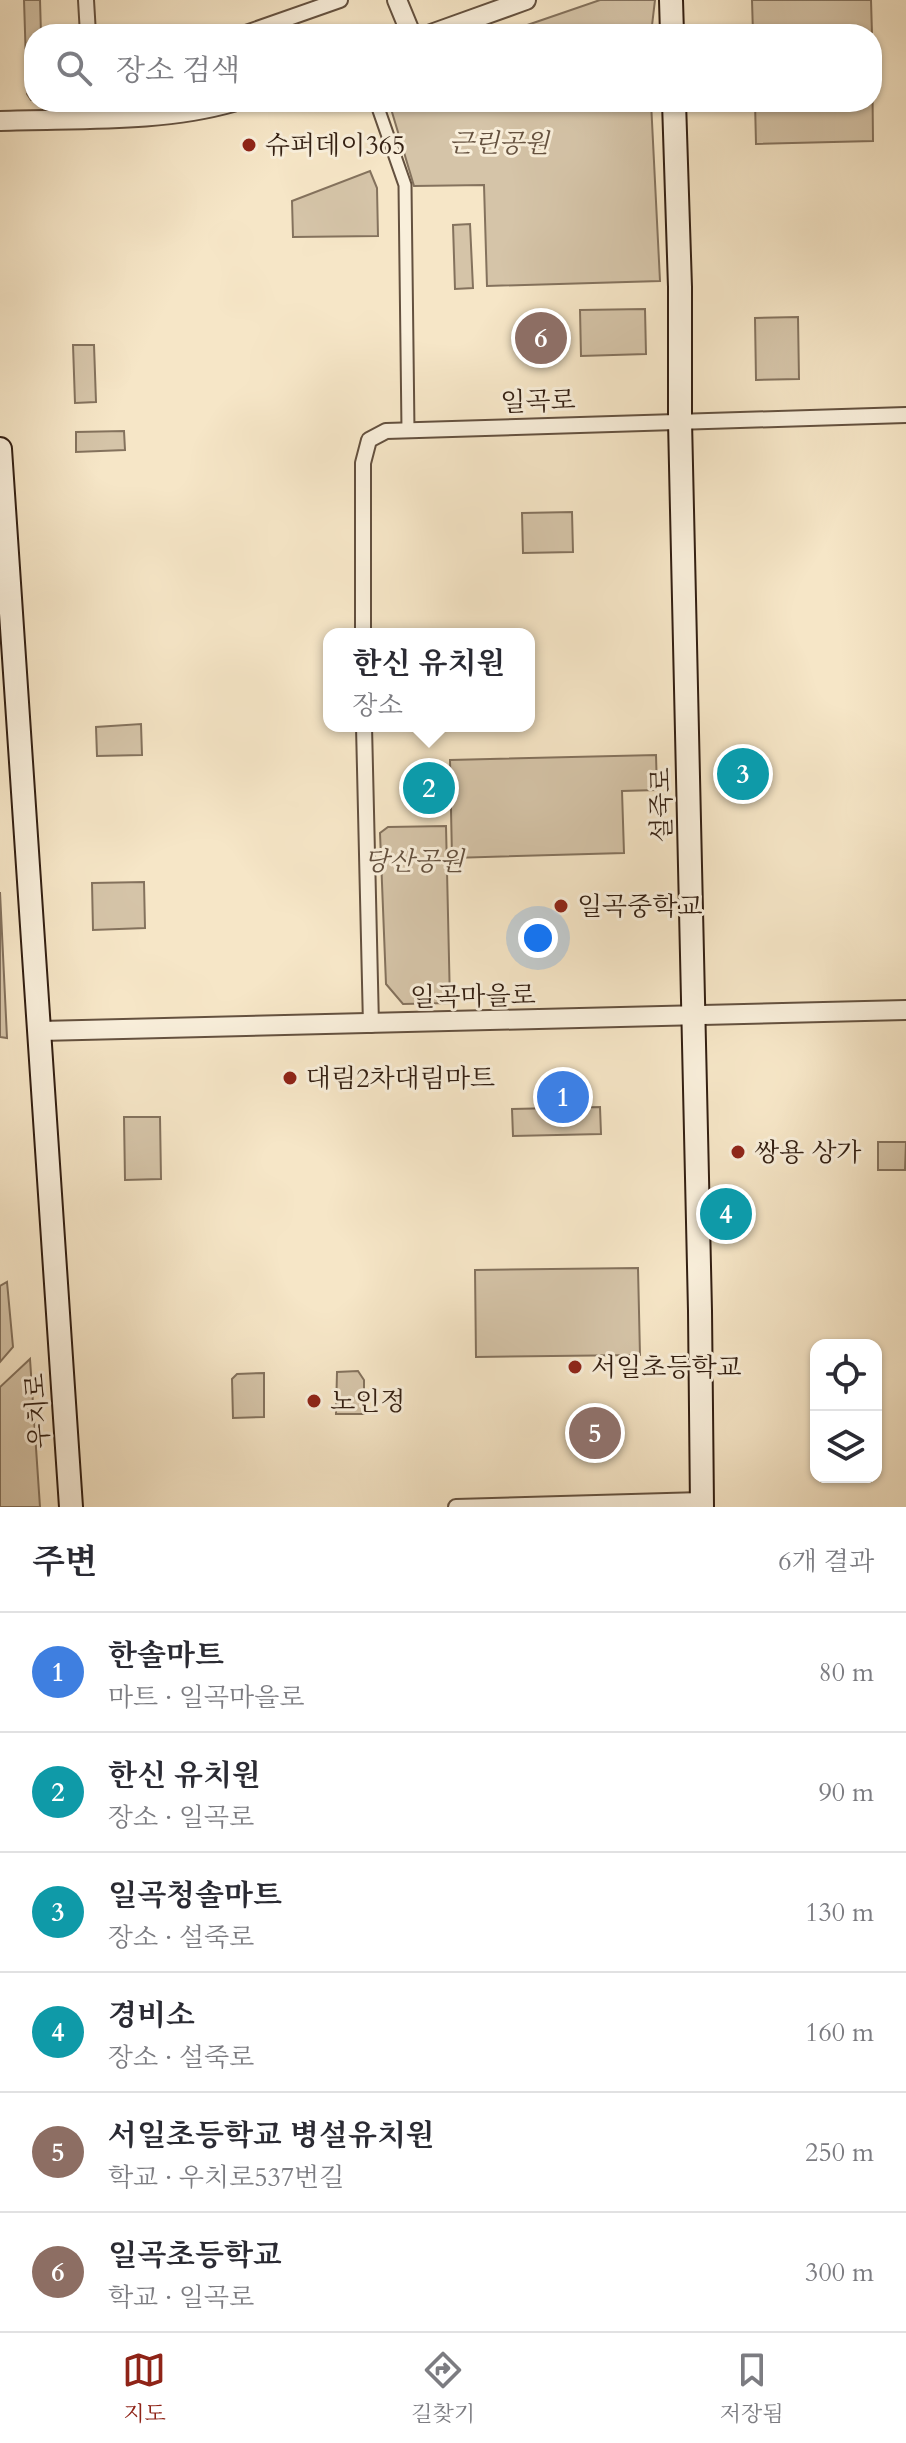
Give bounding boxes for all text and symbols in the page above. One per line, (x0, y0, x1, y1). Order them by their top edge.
search box (24, 24, 882, 112)
icon: search (52, 46, 96, 90)
text: 장소 검색 (116, 50, 240, 91)
park label: 근린공원 (449, 126, 551, 161)
place label: 슈퍼데이365 (265, 128, 405, 163)
marker: 슈퍼데이365 (240, 136, 258, 154)
pin: 6 (515, 308, 567, 368)
street label: 일곡로 (500, 383, 576, 420)
popup (323, 628, 535, 732)
text: 한신 유치원 (353, 643, 505, 684)
text: 장소 (353, 688, 403, 723)
pin: 3 (717, 744, 769, 804)
pin: 2 (403, 758, 455, 818)
street label: 설죽로 (643, 767, 680, 843)
park label: 당산공원 (364, 844, 466, 879)
place label: 일곡중학교 (577, 889, 703, 924)
marker: 일곡중학교 (552, 897, 570, 915)
your location (518, 918, 558, 958)
street label: 일곡마을로 (410, 978, 536, 1015)
place label: 대림2차대림마트 (306, 1061, 495, 1096)
pin: 1 (537, 1067, 589, 1127)
marker: 대림2차대림마트 (281, 1069, 299, 1087)
place label: 쌍용 상가 (754, 1135, 861, 1170)
marker: 쌍용 상가 (729, 1143, 747, 1161)
pin: 4 (700, 1184, 752, 1244)
map controls (810, 1339, 882, 1483)
button: locate (810, 1339, 882, 1411)
place label: 서일초등학교 (591, 1350, 742, 1385)
marker: 서일초등학교 (566, 1358, 584, 1376)
street label: 우치로 (17, 1372, 58, 1450)
place label: 노인정 (330, 1384, 405, 1419)
marker: 노인정 (305, 1392, 323, 1410)
pin: 5 (569, 1403, 621, 1463)
button: layers (810, 1411, 882, 1483)
text: 주변 (32, 1539, 98, 1585)
text: 6개 결과 (778, 1544, 874, 1579)
text: 한솔마트 (108, 1635, 224, 1676)
text: 1 (51, 1655, 65, 1690)
text: 80 m (818, 1655, 874, 1690)
text: 마트 · 일곡마을로 (108, 1680, 304, 1715)
text: 한신 유치원 (108, 1755, 261, 1796)
text: 2 (51, 1775, 65, 1810)
text: 90 m (818, 1775, 874, 1810)
text: 장소 · 일곡로 (108, 1800, 254, 1835)
text: 일곡청솔마트 (108, 1875, 282, 1916)
text: 3 (51, 1895, 65, 1930)
text: 130 m (805, 1895, 874, 1930)
text: 장소 · 설죽로 (108, 1920, 254, 1955)
text: 경비소 (108, 1995, 195, 2036)
text: 4 (51, 2015, 65, 2050)
text: 160 m (805, 2015, 874, 2050)
text: 장소 · 설죽로 (108, 2040, 254, 2075)
text: 서일초등학교 병설유치원 (108, 2115, 435, 2156)
text: 5 (51, 2135, 65, 2170)
text: 250 m (805, 2135, 874, 2170)
text: 학교 · 우치로537번길 (108, 2160, 344, 2195)
text: 일곡초등학교 (108, 2235, 282, 2276)
text: 6 (51, 2255, 65, 2290)
text: 300 m (805, 2255, 874, 2290)
text: 학교 · 일곡로 (108, 2280, 254, 2315)
tab: 지도 (122, 2348, 166, 2429)
tab: 길찾기 (411, 2348, 475, 2429)
tab: 저장됨 (720, 2348, 784, 2429)

